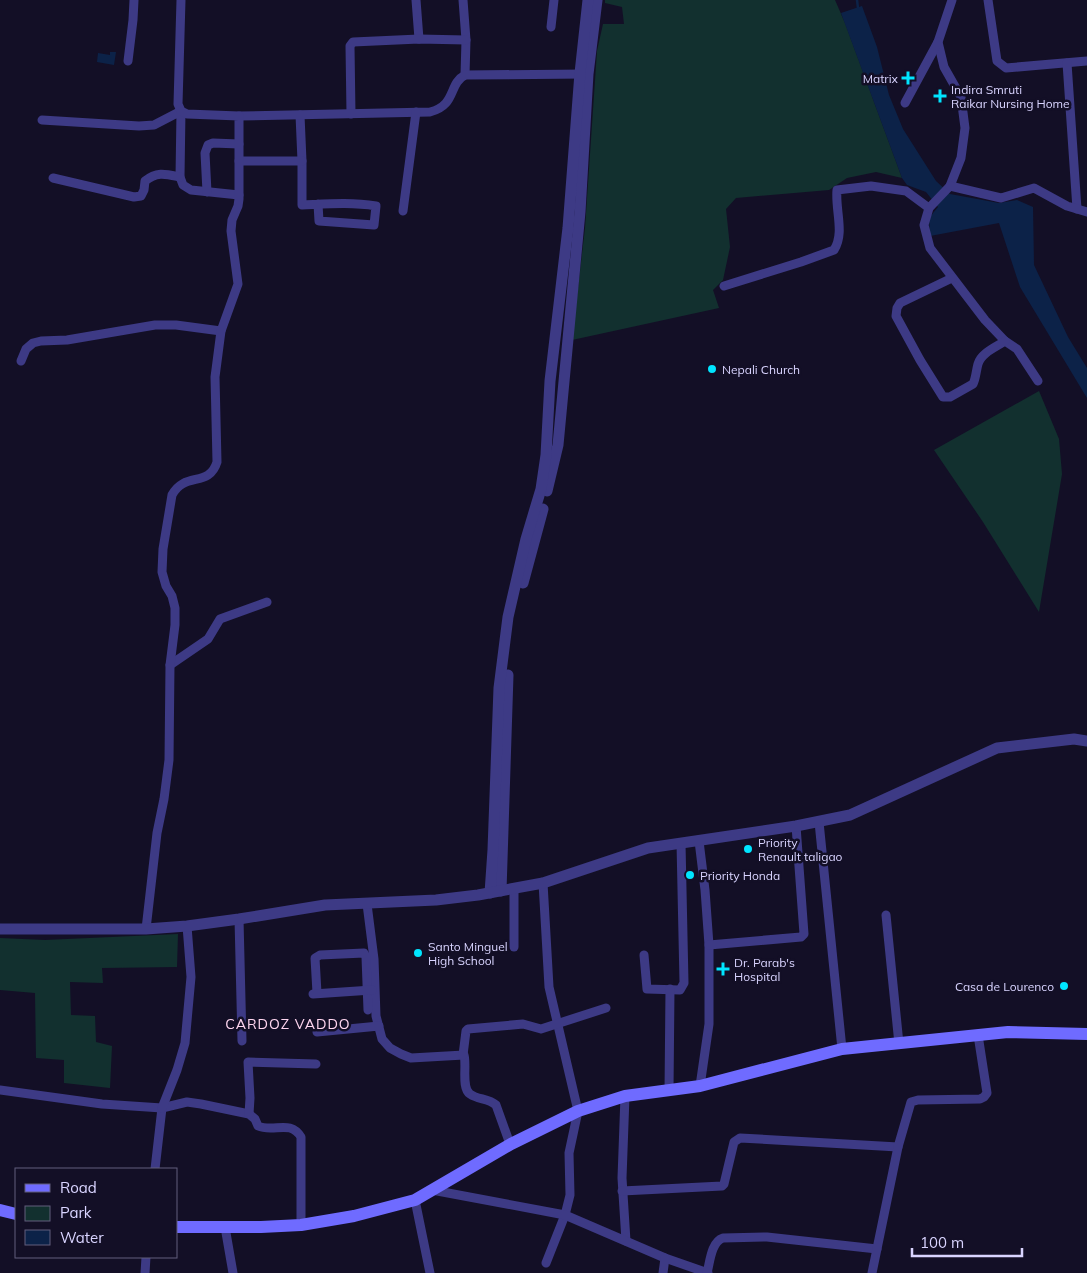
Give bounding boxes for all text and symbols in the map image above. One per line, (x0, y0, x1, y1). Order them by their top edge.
place label: Matrix (863, 71, 899, 86)
marker: Matrix (902, 72, 914, 84)
place label: Indira Smruti Raikar Nursing Home (951, 82, 1070, 111)
marker: Indira Smruti Raikar Nursing Home (933, 89, 947, 103)
place label: Nepali Church (722, 362, 800, 377)
marker: Nepali Church (706, 363, 718, 375)
place label: Priority Renault taligao (758, 835, 843, 864)
marker: Priority Renault taligao (742, 843, 754, 855)
place label: Priority Honda (700, 868, 780, 883)
marker: Priority Honda (684, 869, 696, 881)
place label: Santo Minguel High School (428, 939, 508, 968)
marker: Santo Minguel High School (412, 947, 424, 959)
place label: Dr. Parab's Hospital (734, 955, 795, 984)
marker: Dr. Parab's Hospital (716, 962, 730, 976)
place label: Casa de Lourenco (955, 979, 1054, 994)
marker: Casa de Lourenco (1058, 980, 1070, 992)
district label: CARDOZ VADDO (225, 1015, 351, 1033)
legend (15, 1168, 178, 1258)
text: Road (60, 1178, 97, 1197)
text: Park (60, 1203, 92, 1222)
scale bar (912, 1226, 1022, 1258)
text: Water (60, 1228, 104, 1247)
text: 100 m (920, 1233, 964, 1252)

